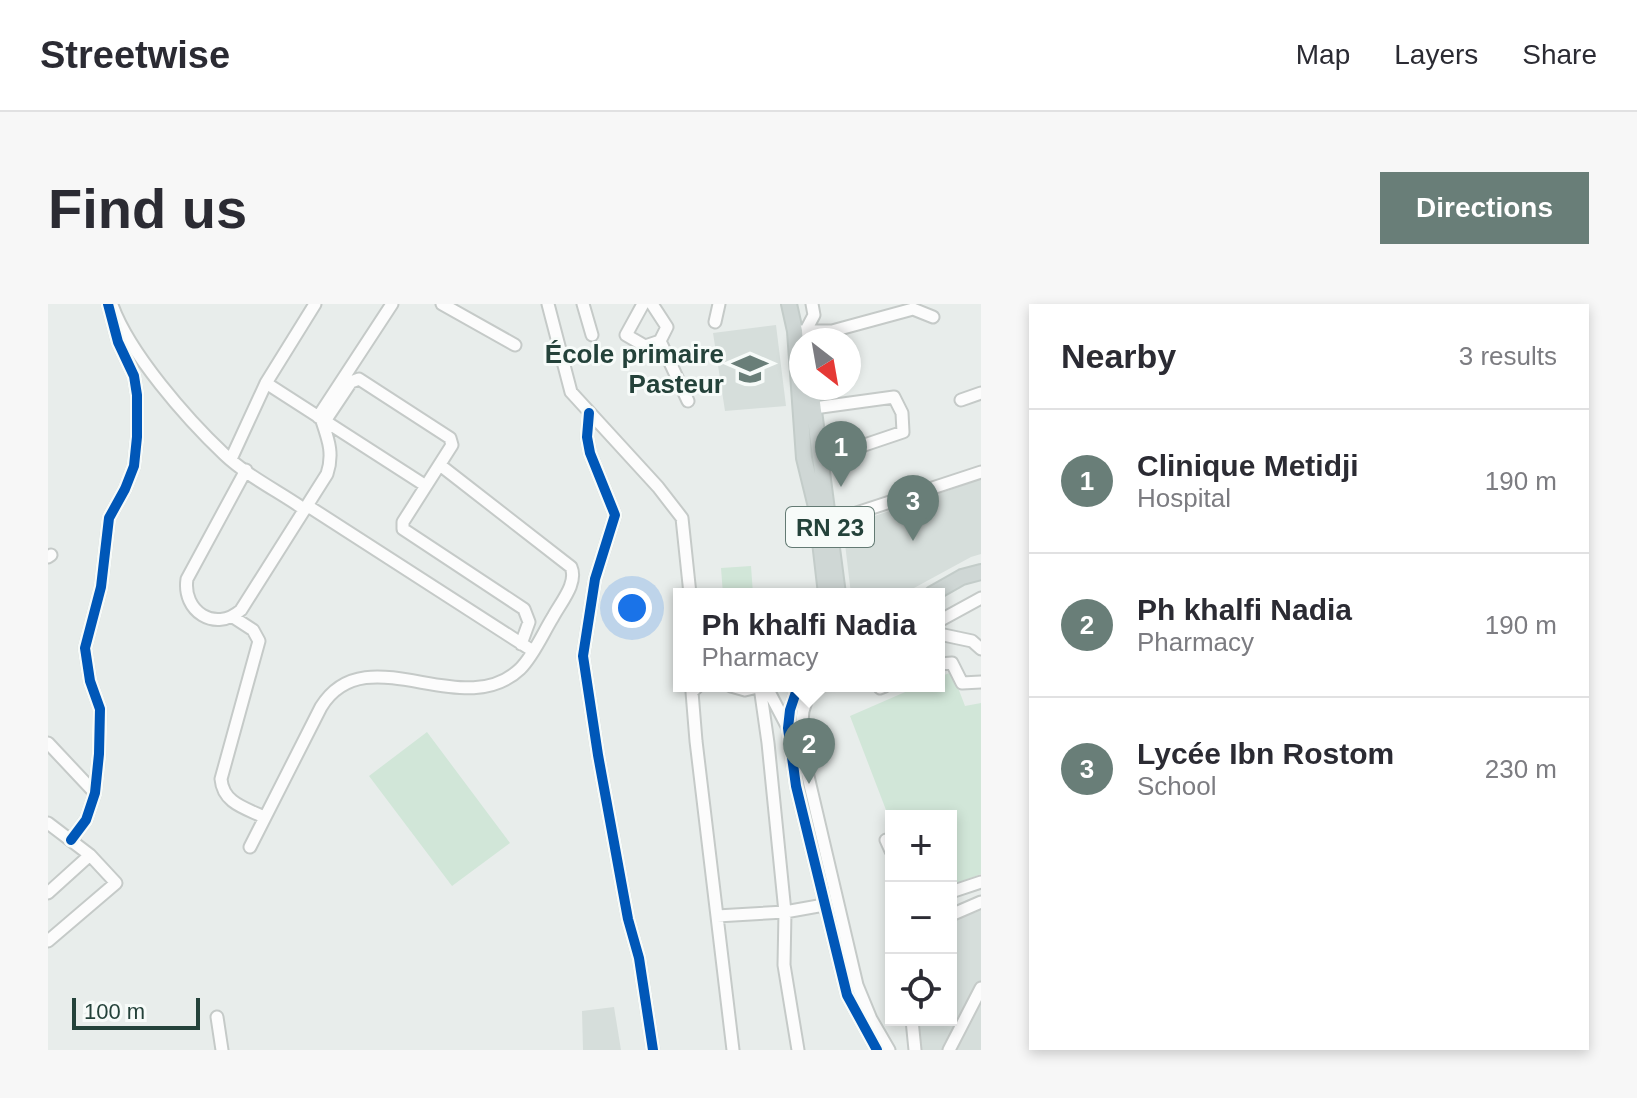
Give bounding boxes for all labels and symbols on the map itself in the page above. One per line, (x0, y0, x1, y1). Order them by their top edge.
north arrow (789, 328, 861, 400)
place label: École primaire Pasteur (545, 339, 724, 399)
school or university icon: École primaire Pasteur (731, 350, 769, 388)
pin: 1 (815, 421, 867, 487)
pin: 3 (887, 475, 939, 541)
road number: RN 23 (786, 507, 874, 547)
your location (612, 588, 652, 628)
pin: 2 (783, 718, 835, 784)
scale bar (72, 994, 200, 1030)

